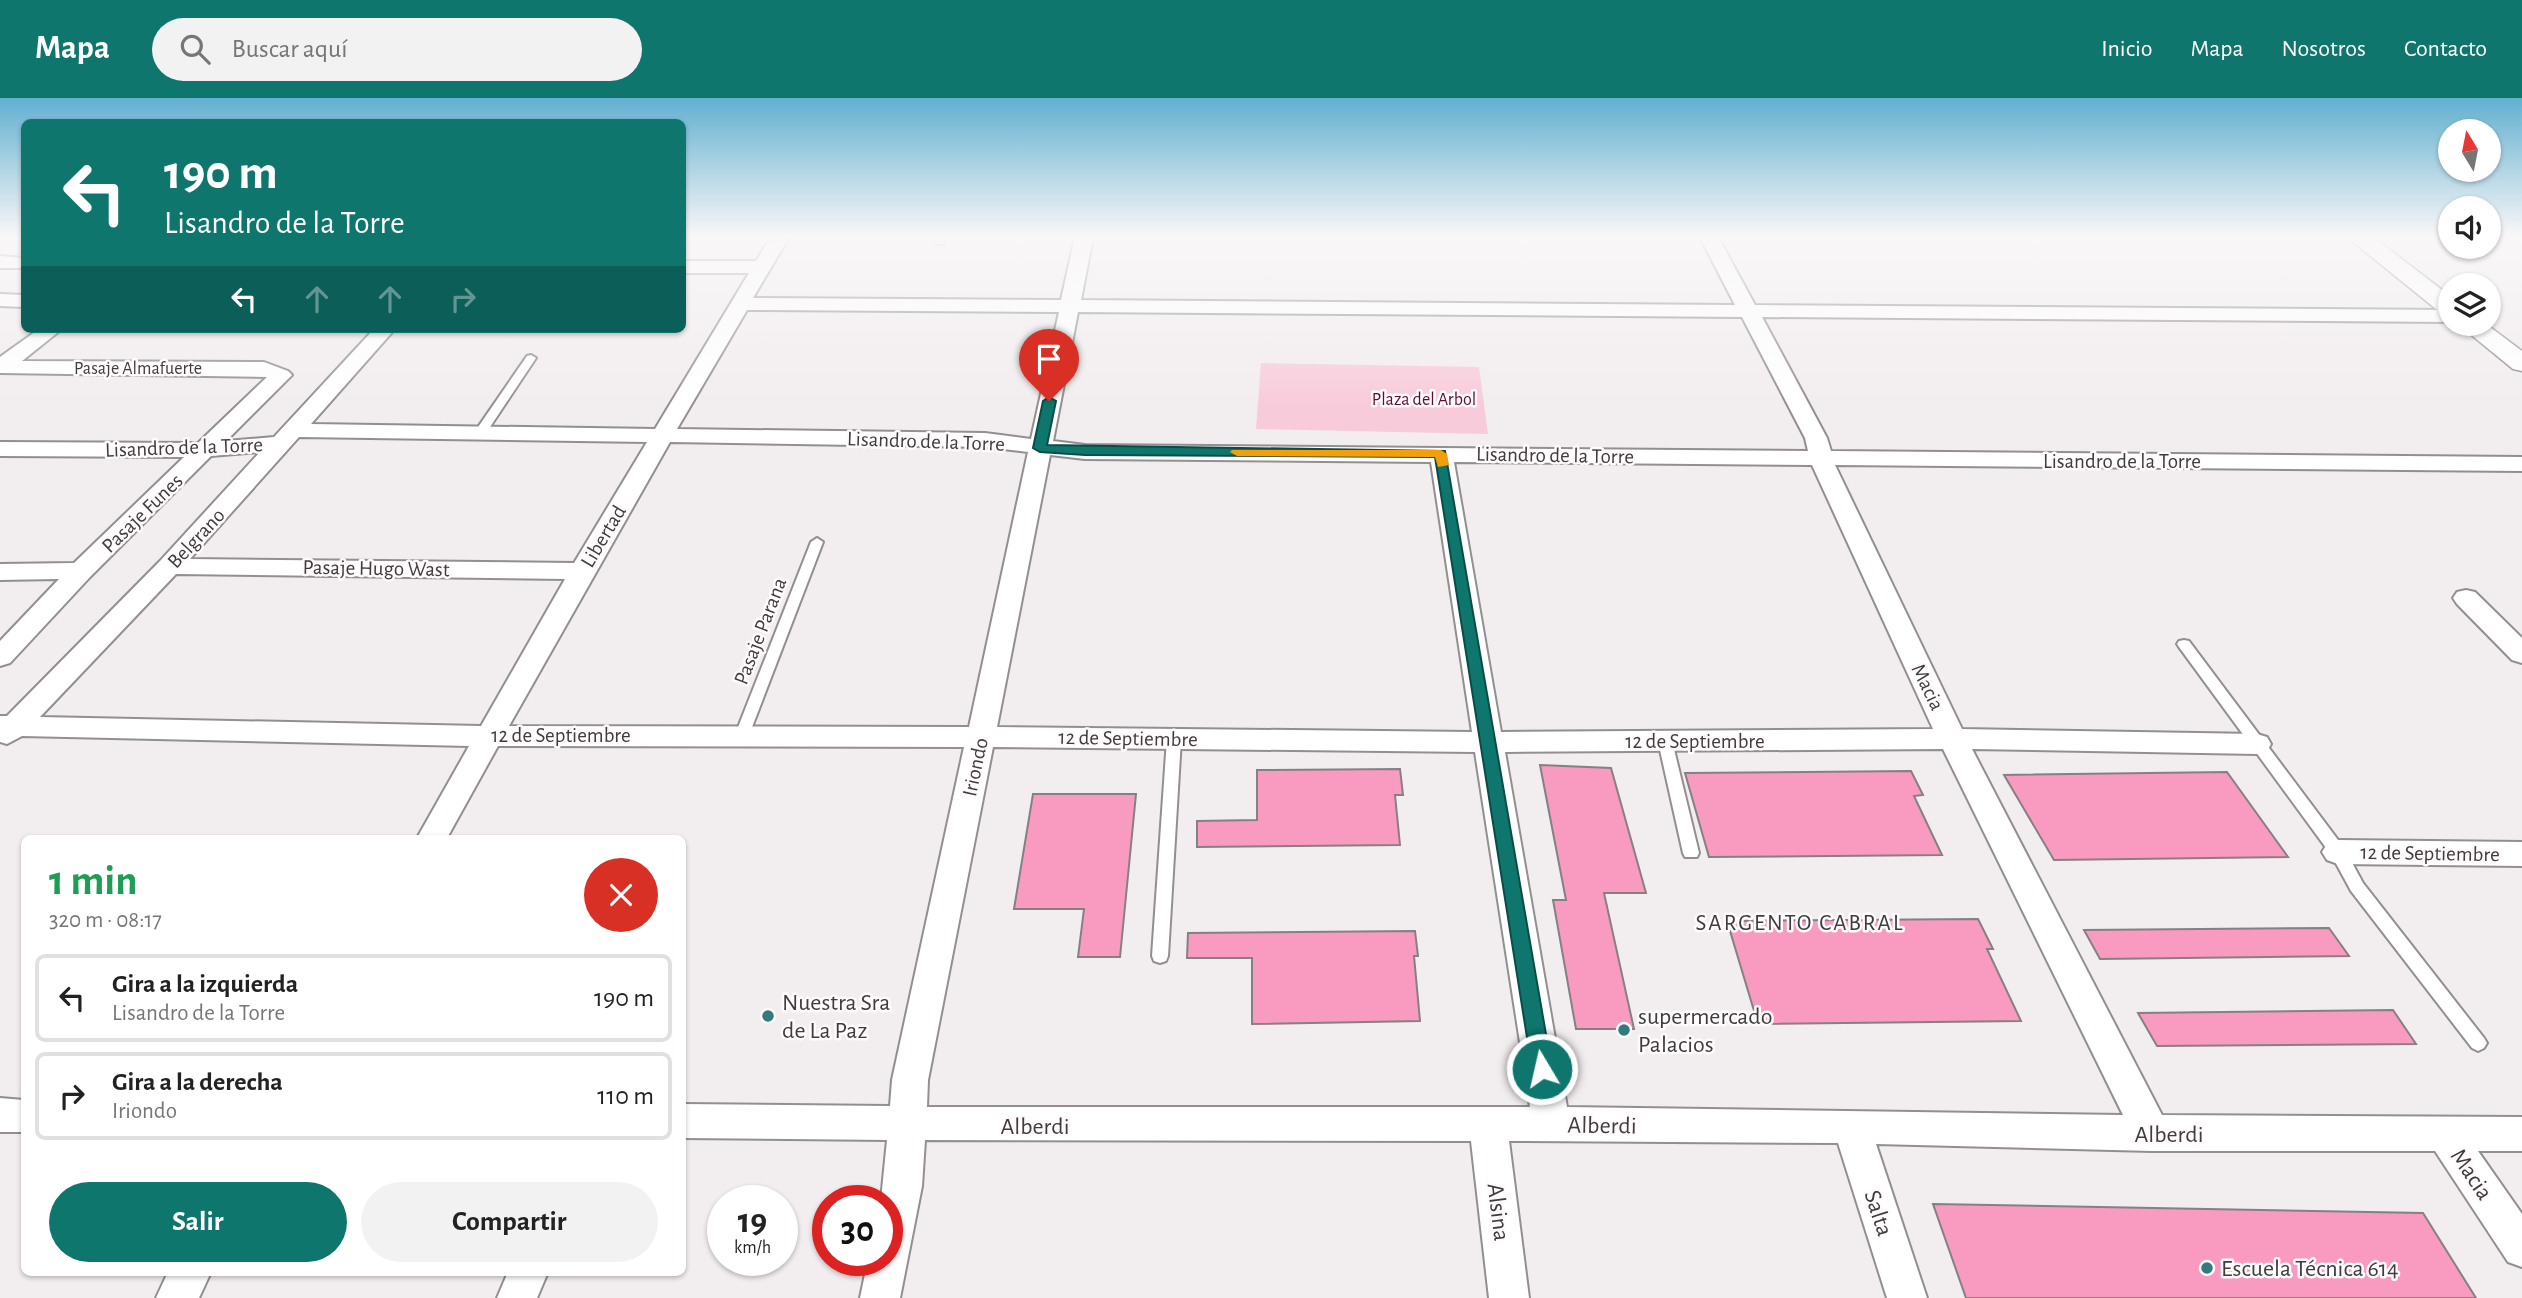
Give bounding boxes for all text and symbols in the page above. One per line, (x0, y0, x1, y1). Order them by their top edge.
search box (152, 18, 642, 81)
icon: search (176, 30, 214, 68)
text: Mapa (35, 32, 110, 65)
text: Buscar aquí (232, 36, 348, 62)
text: Inicio (2101, 37, 2152, 61)
text: Mapa (2190, 37, 2244, 61)
text: Nosotros (2282, 37, 2366, 61)
text: Contacto (2404, 37, 2487, 61)
north arrow (2438, 119, 2501, 182)
map controls (2438, 119, 2501, 336)
icon: left (49, 147, 140, 238)
text: 190 m (164, 149, 278, 198)
button: sound (2438, 196, 2501, 259)
text: Lisandro de la Torre (164, 207, 405, 239)
button: layers (2438, 273, 2501, 336)
icon: left (225, 280, 263, 318)
icon: ahead (298, 280, 336, 318)
icon: ahead (371, 280, 409, 318)
icon: right (444, 280, 482, 318)
pin (1019, 329, 1079, 401)
icon: arrive (1030, 340, 1068, 378)
street label: Pasaje Almafuerte (74, 360, 202, 378)
park label: Plaza del Arbol (1372, 391, 1476, 409)
street label: Lisandro de la Torre (847, 428, 1005, 455)
street label: Lisandro de la Torre (105, 434, 263, 461)
street label: Lisandro de la Torre (1476, 444, 1634, 467)
street label: Lisandro de la Torre (2043, 451, 2201, 472)
street label: Pasaje Funes (98, 470, 187, 557)
street label: Libertad (577, 501, 630, 571)
street label: Belgrano (164, 504, 229, 572)
street label: Pasaje Hugo Wast (302, 557, 450, 580)
street label: Pasaje Parana (730, 575, 791, 688)
street label: Macia (1907, 661, 1948, 714)
street label: 12 de Septiembre (491, 725, 631, 746)
street label: 12 de Septiembre (1058, 727, 1198, 750)
street label: 12 de Septiembre (1625, 731, 1765, 752)
street label: Iriondo (959, 736, 992, 798)
street label: 12 de Septiembre (2360, 842, 2500, 865)
button: close (584, 858, 658, 932)
text: 1 min (49, 860, 138, 902)
text: 320 m · 08:17 (49, 909, 162, 932)
district label: SARGENTO CABRAL (1696, 912, 1904, 935)
text: Gira a la izquierda (112, 971, 298, 997)
icon: left (53, 979, 91, 1017)
text: 190 m (594, 985, 654, 1011)
place label: Nuestra Sra de La Paz (782, 991, 890, 1043)
text: Lisandro de la Torre (112, 1002, 285, 1025)
place label: supermercado Palacios (1638, 1005, 1772, 1057)
marker: Nuestra Sra de La Paz (760, 1008, 776, 1024)
marker: supermercado Palacios (1616, 1022, 1632, 1038)
position arrow (1505, 1032, 1579, 1106)
text: Gira a la derecha (112, 1069, 283, 1095)
icon: right (53, 1077, 91, 1115)
text: 110 m (597, 1083, 654, 1109)
text: Iriondo (112, 1100, 177, 1123)
street label: Alberdi (1567, 1113, 1637, 1139)
street label: Alberdi (1000, 1115, 1070, 1139)
street label: Alberdi (2134, 1123, 2204, 1147)
street label: Macia (2446, 1145, 2497, 1204)
button: Salir (49, 1182, 347, 1262)
button: Compartir (361, 1182, 658, 1262)
street label: Alsina (1483, 1182, 1513, 1242)
speed limit sign: 30 (812, 1185, 903, 1276)
street label: Salta (1859, 1187, 1897, 1239)
text: 19 (738, 1204, 767, 1239)
text: km/h (734, 1239, 771, 1257)
place label: Escuela Técnica 614 (2221, 1257, 2399, 1281)
marker: Escuela Técnica 614 (2199, 1260, 2215, 1276)

